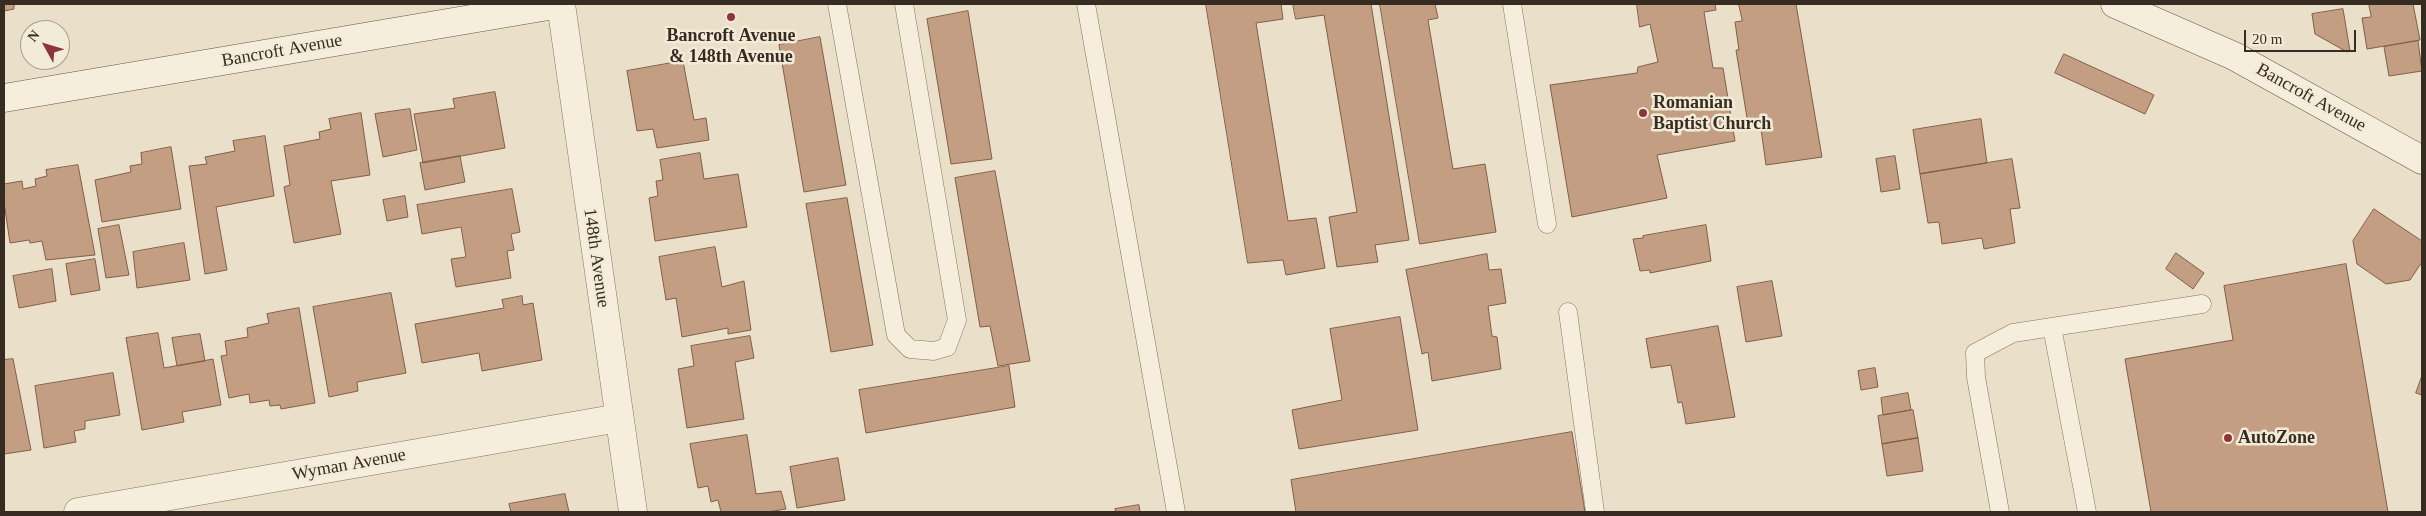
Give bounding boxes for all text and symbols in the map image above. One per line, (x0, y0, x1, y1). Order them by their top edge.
marker: Bancroft Avenue & 148th Avenue (725, 11, 737, 23)
north arrow (20, 20, 70, 70)
scale bar (2246, 20, 2358, 52)
place label: Bancroft Avenue & 148th Avenue (667, 25, 795, 68)
text: N (25, 27, 43, 45)
street label: Bancroft Avenue (220, 30, 344, 72)
text: 20 m (2252, 31, 2282, 47)
street label: Bancroft Avenue (2252, 59, 2370, 137)
place label: Romanian Baptist Church (1653, 92, 1771, 134)
marker: Romanian Baptist Church (1637, 107, 1649, 119)
street label: 148th Avenue (578, 207, 614, 309)
place label: AutoZone (2238, 427, 2315, 449)
marker: AutoZone (2222, 432, 2234, 444)
street label: Wyman Avenue (290, 444, 408, 486)

